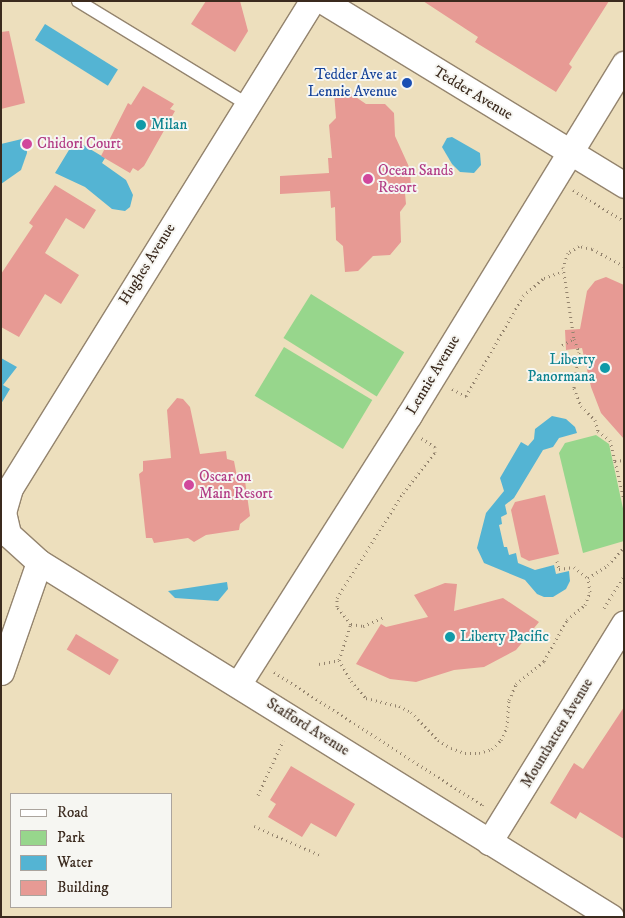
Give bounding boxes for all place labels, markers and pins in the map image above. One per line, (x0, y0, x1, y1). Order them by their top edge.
place label: Tedder Ave at Lennie Avenue (308, 65, 397, 100)
marker: Tedder Ave at Lennie Avenue (401, 77, 413, 89)
place label: Milan (151, 116, 187, 134)
marker: Milan (135, 119, 147, 131)
place label: Chidori Court (37, 135, 121, 153)
marker: Chidori Court (21, 138, 33, 150)
place label: Ocean Sands Resort (378, 161, 453, 196)
marker: Ocean Sands Resort (362, 173, 374, 185)
place label: Liberty Panormana (527, 350, 595, 385)
marker: Liberty Panormana (599, 362, 611, 374)
place label: Oscar on Main Resort (199, 467, 273, 502)
marker: Oscar on Main Resort (183, 479, 195, 491)
place label: Liberty Pacific (460, 628, 549, 646)
marker: Liberty Pacific (444, 631, 456, 643)

